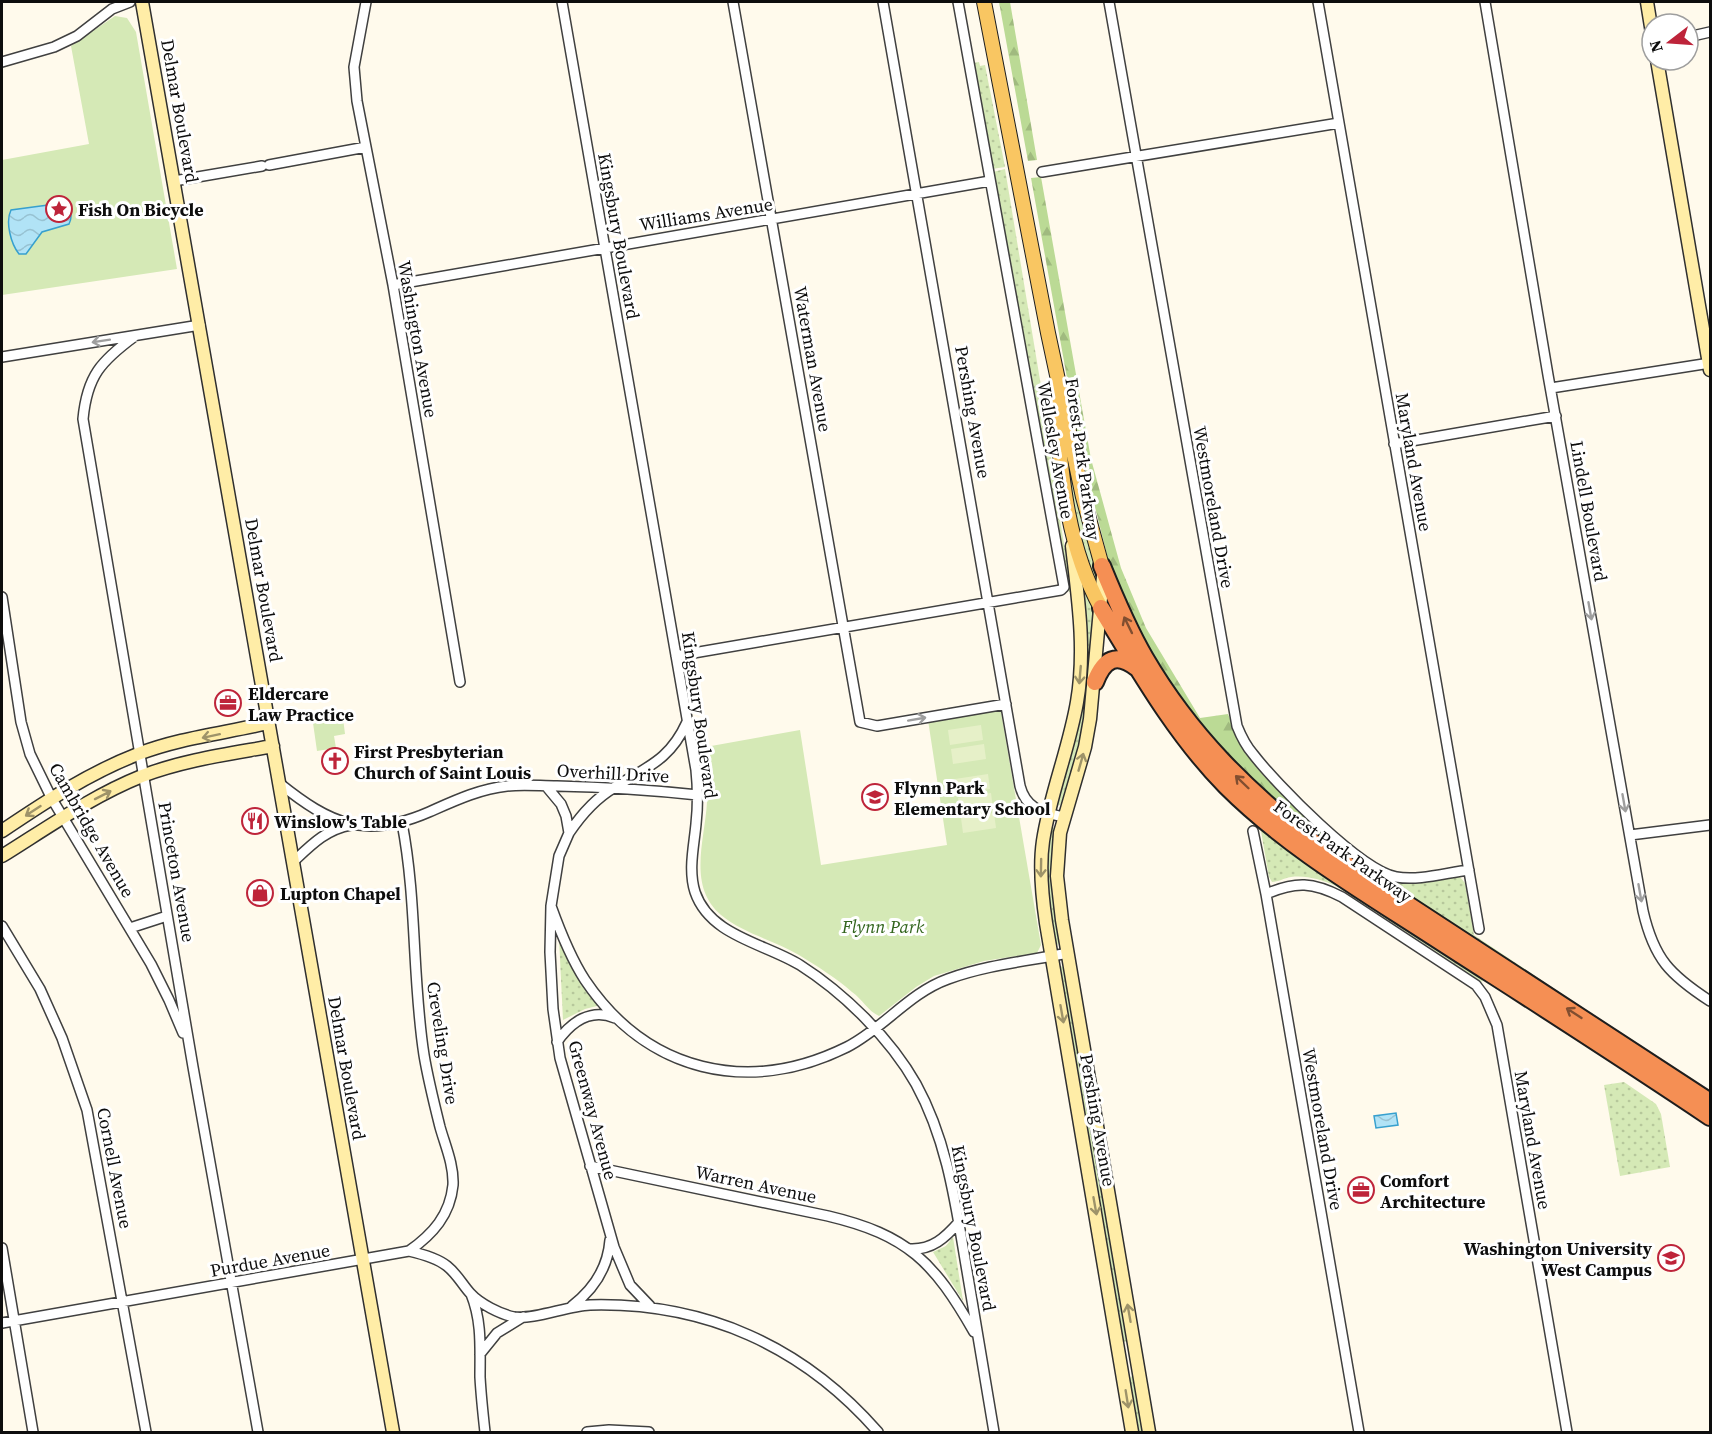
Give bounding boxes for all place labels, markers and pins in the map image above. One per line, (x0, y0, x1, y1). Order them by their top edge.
place icon: Fish On Bicycle (44, 194, 74, 224)
place label: Fish On Bicycle (78, 197, 204, 222)
place label: Eldercare Law Practice (248, 681, 354, 727)
office icon: Eldercare Law Practice (213, 688, 243, 718)
place label: First Presbyterian Church of Saint Louis (354, 739, 531, 785)
church icon: First Presbyterian Church of Saint Louis (320, 746, 350, 776)
place label: Flynn Park Elementary School (894, 775, 1051, 821)
school or university icon: Flynn Park Elementary School (860, 782, 890, 812)
restaurant icon: Winslow's Table (240, 806, 270, 836)
place label: Winslow's Table (274, 809, 407, 834)
shop icon: Lupton Chapel (245, 878, 275, 908)
place label: Lupton Chapel (280, 881, 401, 906)
place label: Comfort Architecture (1380, 1168, 1485, 1214)
office icon: Comfort Architecture (1346, 1175, 1376, 1205)
place label: Washington University West Campus (1464, 1236, 1652, 1282)
school or university icon: Washington University West Campus (1656, 1243, 1686, 1273)

